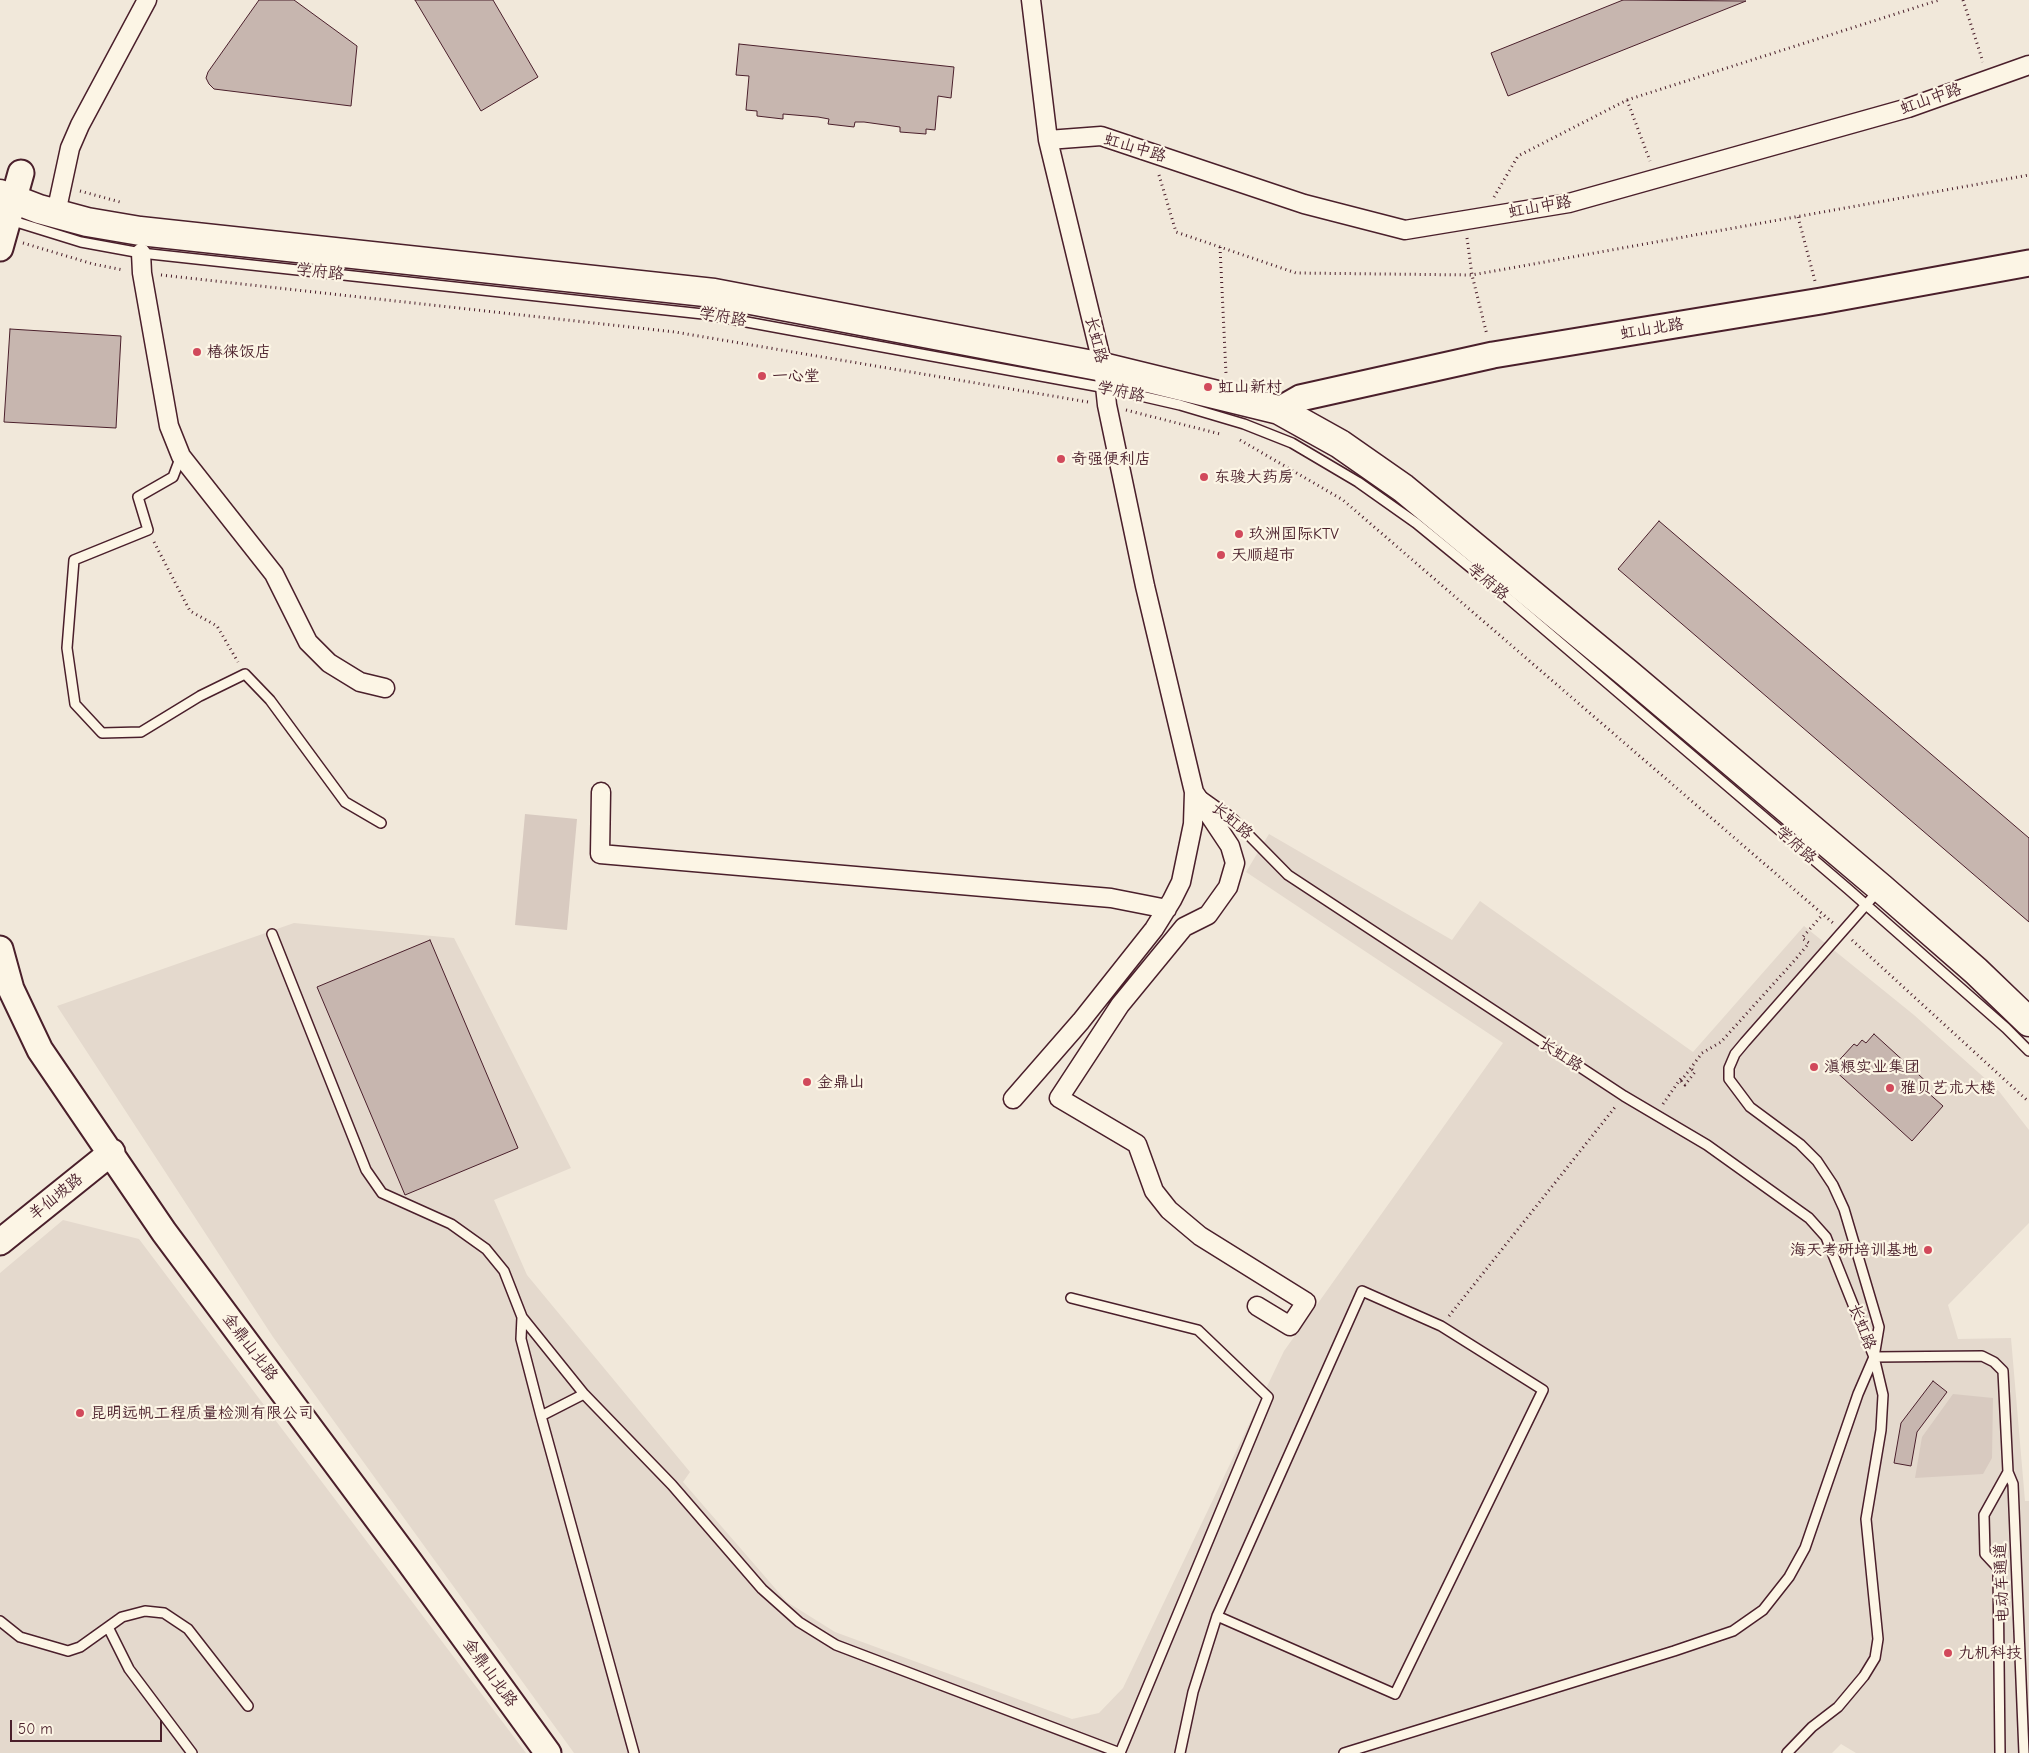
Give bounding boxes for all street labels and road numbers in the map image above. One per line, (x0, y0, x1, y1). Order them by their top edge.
street label: 虹山中路 (1898, 80, 1964, 118)
street label: 虹山中路 (1102, 129, 1168, 167)
street label: 虹山中路 (1507, 192, 1573, 222)
street label: 学府路 (295, 260, 345, 284)
street label: 学府路 (698, 303, 748, 331)
street label: 长虹路 (1081, 314, 1111, 366)
street label: 虹山北路 (1619, 315, 1685, 343)
street label: 学府路 (1096, 378, 1146, 406)
street label: 学府路 (1463, 559, 1513, 605)
street label: 长虹路 (1207, 798, 1257, 844)
street label: 学府路 (1772, 822, 1820, 868)
street label: 长虹路 (1536, 1034, 1586, 1076)
street label: 羊仙坡路 (25, 1169, 87, 1225)
street label: 长虹路 (1844, 1301, 1880, 1353)
street label: 金鼎山北路 (218, 1309, 282, 1385)
street label: 电动车通道 (1991, 1543, 2013, 1623)
street label: 金鼎山北路 (459, 1635, 521, 1711)

